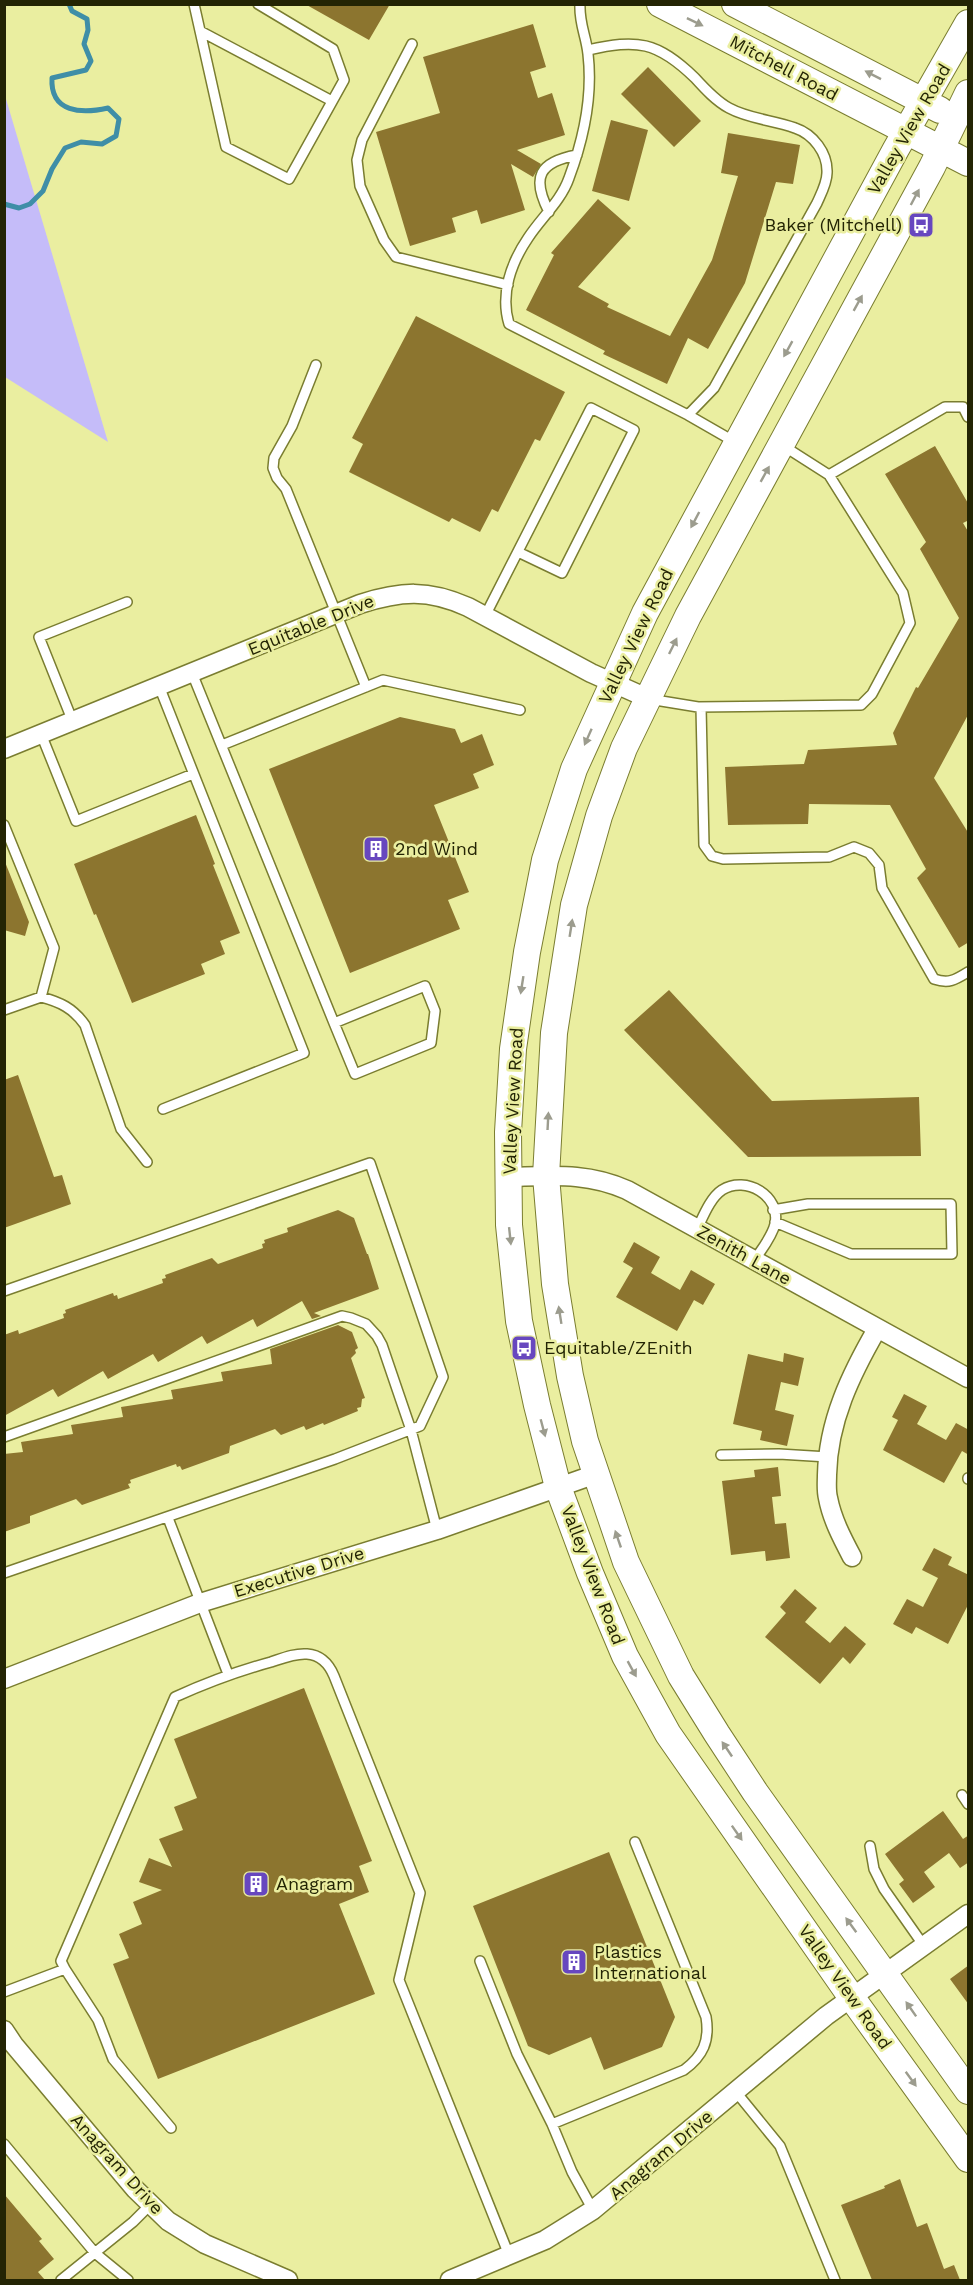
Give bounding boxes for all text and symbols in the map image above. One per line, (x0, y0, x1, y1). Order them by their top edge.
one-way arrow (687, 18, 704, 27)
street label: Mitchell Road (726, 30, 842, 105)
street label: Valley View Road (863, 60, 955, 198)
one-way arrow (865, 70, 882, 79)
one-way arrow (910, 188, 920, 205)
bus stop icon: Baker (Mitchell) (906, 210, 936, 240)
place label: Baker (Mitchell) (764, 214, 902, 235)
one-way arrow (853, 294, 863, 311)
one-way arrow (783, 341, 793, 358)
one-way arrow (760, 465, 770, 482)
one-way arrow (690, 512, 700, 529)
street label: Valley View Road (594, 565, 677, 707)
street label: Equitable Drive (245, 590, 377, 659)
one-way arrow (668, 637, 677, 654)
one-way arrow (583, 728, 593, 746)
building icon: 2nd Wind (361, 834, 391, 864)
place label: 2nd Wind (395, 838, 478, 859)
one-way arrow (566, 918, 575, 937)
one-way arrow (518, 976, 527, 995)
street label: Valley View Road (498, 1027, 527, 1175)
one-way arrow (543, 1112, 552, 1131)
street label: Zenith Lane (693, 1220, 795, 1289)
one-way arrow (505, 1226, 515, 1245)
one-way arrow (556, 1306, 565, 1325)
bus stop icon: Equitable/ZEnith (509, 1333, 539, 1363)
place label: Equitable/ZEnith (544, 1337, 693, 1358)
one-way arrow (539, 1419, 548, 1437)
street label: Valley View Road (557, 1502, 630, 1647)
one-way arrow (613, 1530, 623, 1548)
street label: Executive Drive (231, 1542, 367, 1601)
one-way arrow (627, 1661, 637, 1678)
one-way arrow (721, 1741, 732, 1757)
one-way arrow (731, 1825, 743, 1841)
building icon: Anagram (241, 1869, 271, 1899)
place label: Anagram (276, 1873, 353, 1894)
one-way arrow (845, 1918, 857, 1934)
street label: Valley View Road (795, 1920, 896, 2053)
place label: Plastics International (594, 1941, 707, 1983)
building icon: Plastics International (559, 1947, 589, 1977)
one-way arrow (905, 2002, 917, 2018)
one-way arrow (905, 2071, 917, 2087)
street label: Anagram Drive (605, 2105, 717, 2204)
street label: Anagram Drive (67, 2109, 168, 2218)

